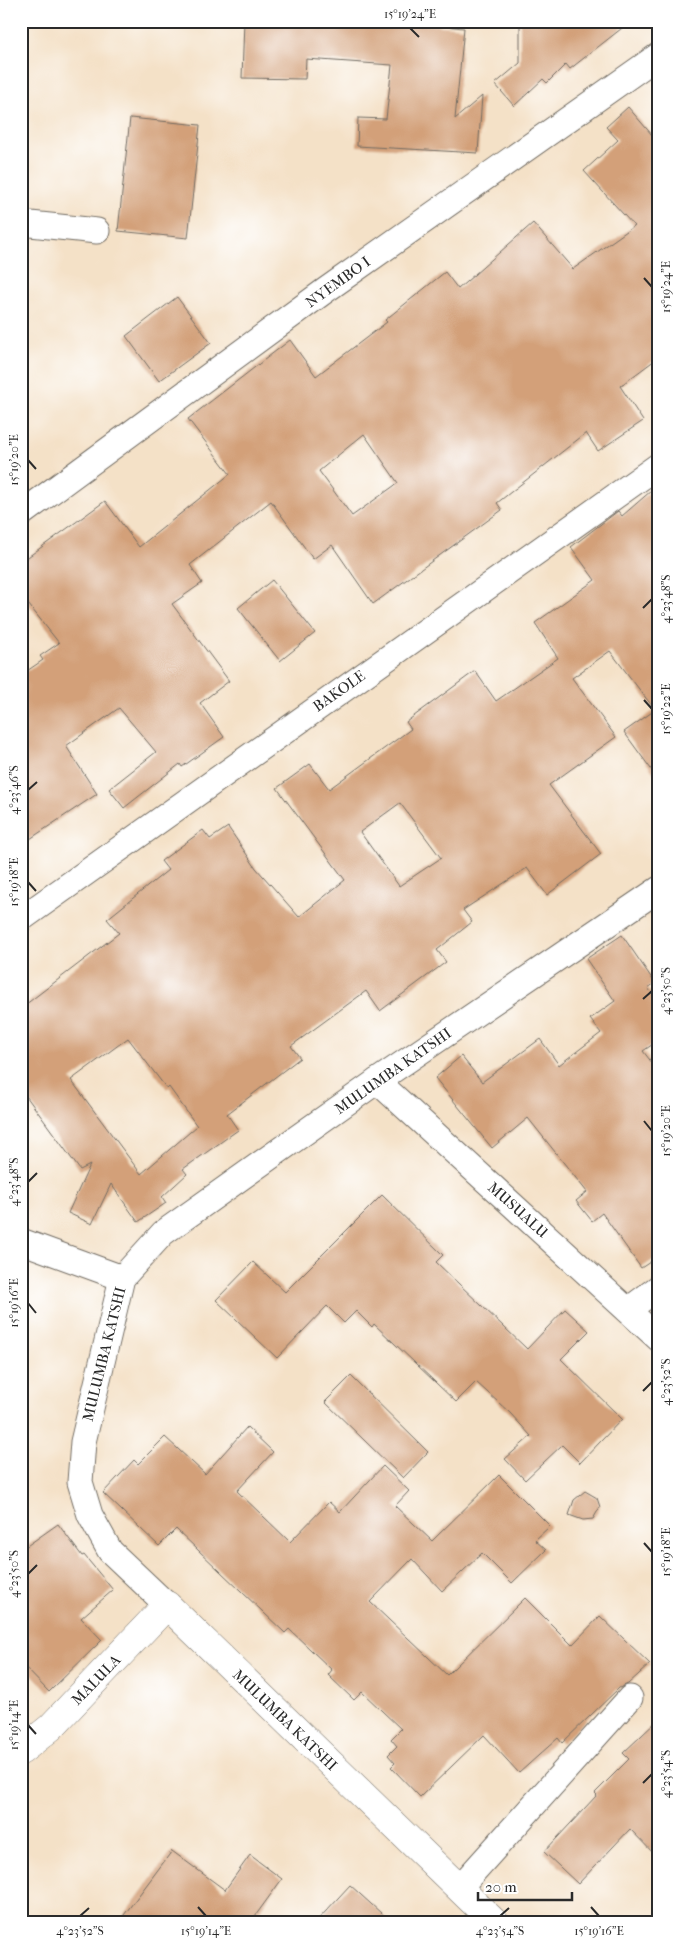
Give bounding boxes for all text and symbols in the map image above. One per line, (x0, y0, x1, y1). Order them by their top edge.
text: 15°19'24"E (384, 7, 436, 21)
street label: NYEMBO I (302, 252, 374, 311)
text: 15°19'24"E (659, 261, 673, 313)
text: 15°19'20"E (7, 434, 21, 486)
text: 4°23'48"S (659, 574, 673, 624)
street label: BAKOLE (309, 667, 369, 715)
text: 15°19'22"E (659, 683, 673, 735)
text: 4°23'46"S (7, 765, 21, 815)
text: 15°19'18"E (7, 857, 21, 907)
text: 4°23'50"S (659, 967, 673, 1015)
street label: MULUMBA KATSHI (331, 1024, 455, 1118)
text: 15°19'20"E (659, 1105, 673, 1157)
text: 4°23'48"S (7, 1157, 21, 1207)
street label: MUSUALU (484, 1178, 552, 1242)
text: 15°19'16"E (7, 1278, 21, 1328)
street label: MULUMBA KATSHI (79, 1285, 129, 1423)
text: 4°23'52"S (659, 1358, 673, 1406)
text: 15°19'18"E (659, 1527, 673, 1577)
text: 4°23'50"S (7, 1550, 21, 1598)
street label: MALULA (68, 1651, 125, 1709)
street label: MULUMBA KATSHI (229, 1666, 341, 1775)
text: 15°19'14"E (7, 1700, 21, 1750)
text: 4°23'54"S (659, 1750, 673, 1798)
scale bar (478, 1869, 571, 1901)
text: 20 m (485, 1878, 517, 1896)
text: 4°23'52"S (56, 1924, 104, 1938)
text: 15°19'14"E (181, 1924, 231, 1938)
text: 4°23'54"S (476, 1924, 524, 1938)
text: 15°19'16"E (574, 1924, 624, 1938)

